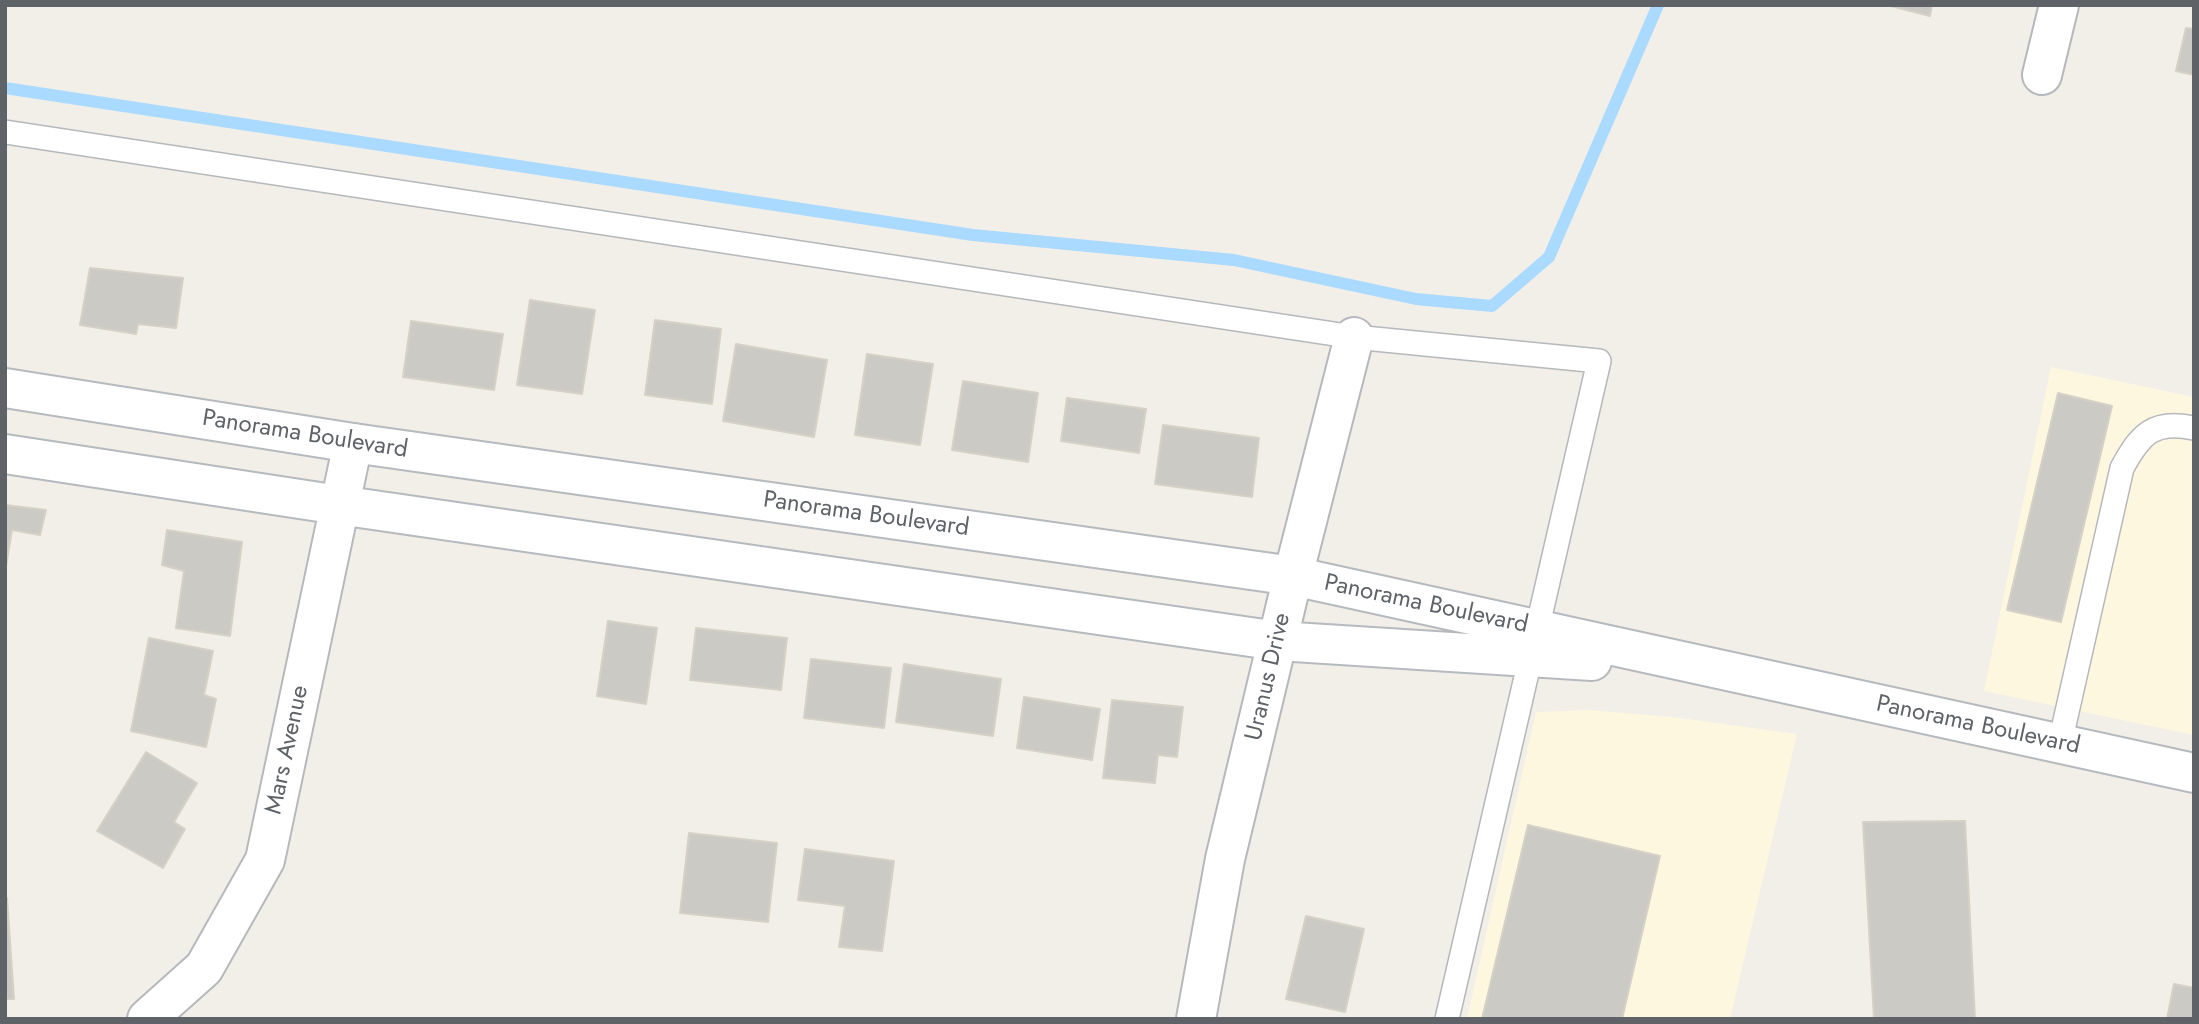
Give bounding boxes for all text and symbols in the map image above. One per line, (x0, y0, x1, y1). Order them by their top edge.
street label: Panorama Boulevard (200, 405, 410, 465)
street label: Panorama Boulevard (761, 486, 971, 544)
street label: Panorama Boulevard (1321, 569, 1531, 641)
street label: Uranus Drive (1240, 610, 1298, 744)
street label: Mars Avenue (260, 683, 316, 817)
street label: Panorama Boulevard (1873, 690, 2083, 762)

